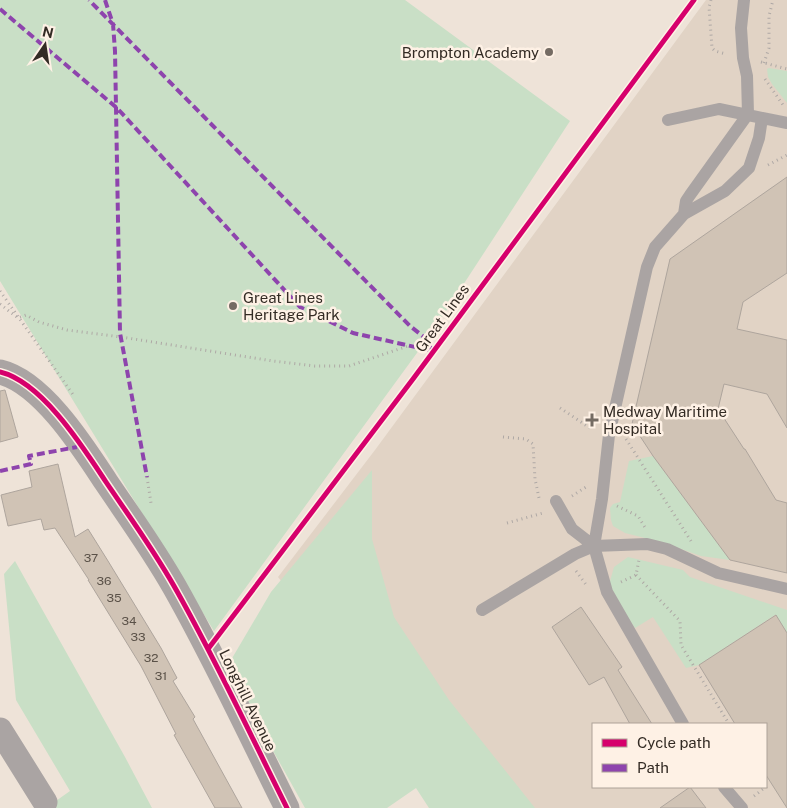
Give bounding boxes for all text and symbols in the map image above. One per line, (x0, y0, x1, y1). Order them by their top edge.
north arrow (20, 20, 70, 70)
text: N (41, 23, 55, 41)
place label: Brompton Academy (402, 44, 539, 61)
marker: Brompton Academy (543, 46, 555, 58)
street label: Great Lines (412, 281, 472, 355)
place label: Great Lines Heritage Park (243, 289, 340, 323)
marker: Great Lines Heritage Park (227, 300, 239, 312)
place label: Medway Maritime Hospital (603, 403, 727, 437)
marker: Medway Maritime Hospital (585, 413, 599, 427)
house number: 37 (84, 551, 98, 565)
house number: 36 (97, 574, 111, 588)
house number: 35 (106, 591, 122, 605)
house number: 34 (121, 614, 137, 628)
house number: 33 (130, 630, 146, 644)
street label: Longhill Avenue (216, 646, 280, 754)
house number: 32 (144, 651, 158, 665)
house number: 31 (155, 669, 167, 683)
legend (592, 723, 767, 788)
text: Cycle path (637, 734, 711, 751)
text: Path (637, 759, 669, 776)

